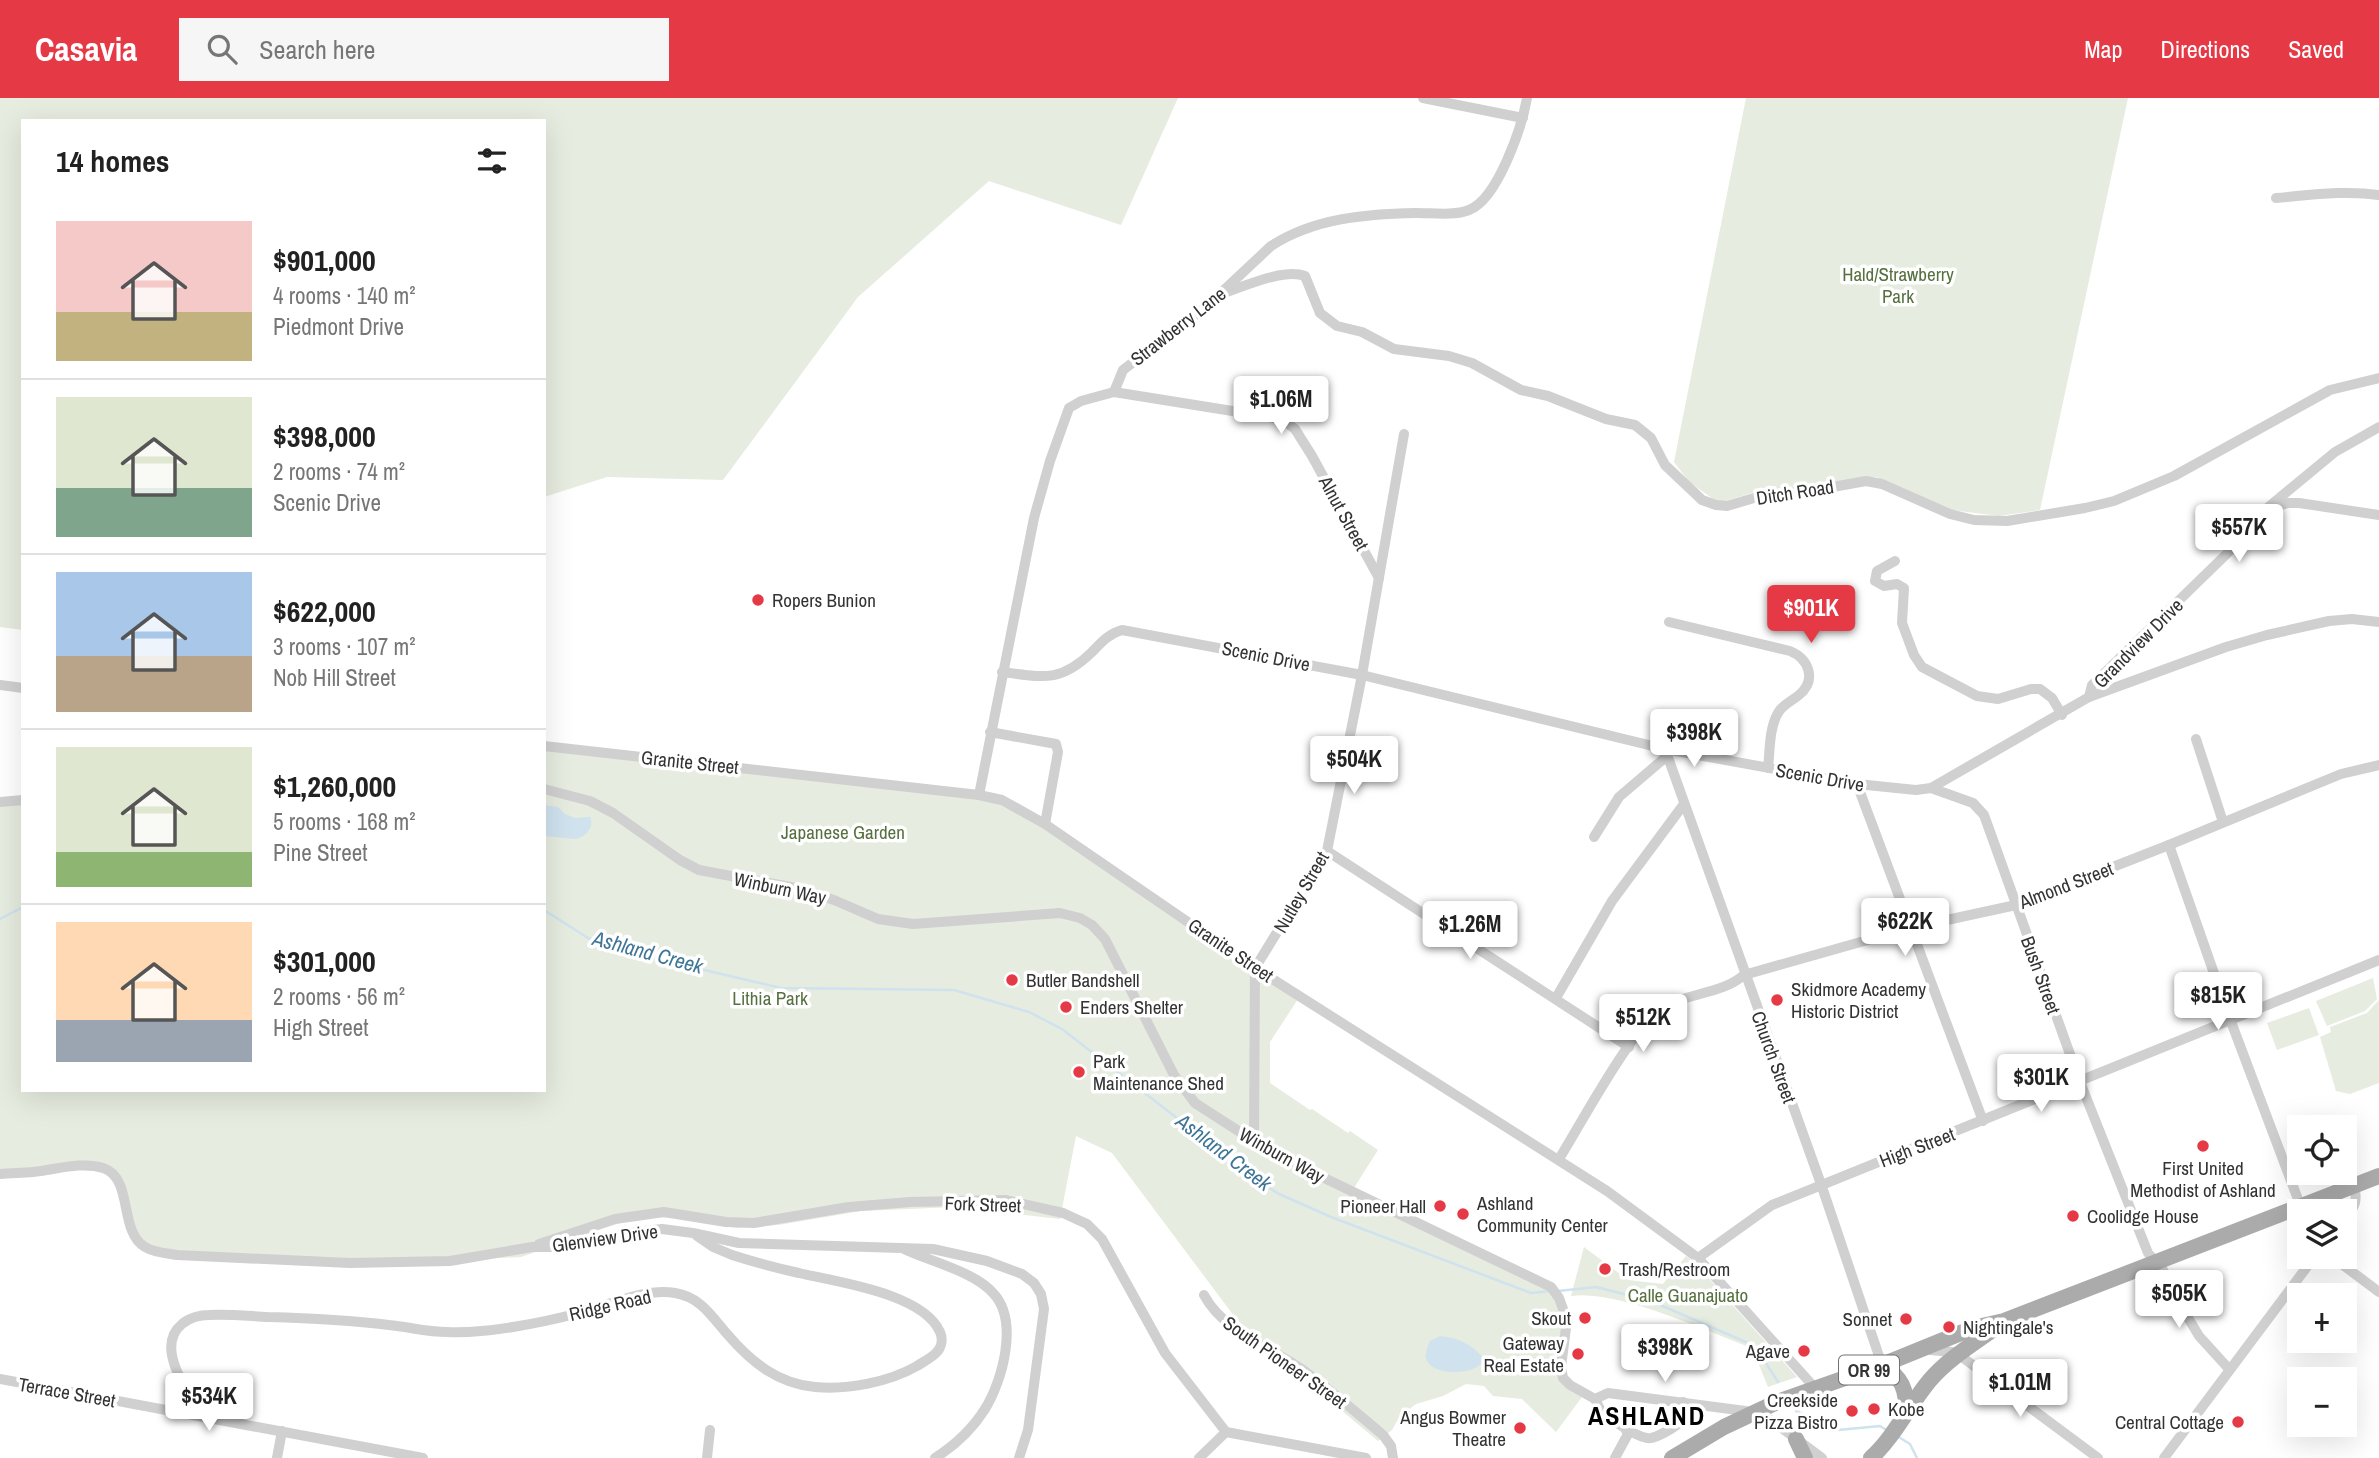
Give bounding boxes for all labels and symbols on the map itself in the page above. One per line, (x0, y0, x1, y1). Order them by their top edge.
park label: Hald/Strawberry Park (1842, 261, 1954, 309)
street label: Strawberry Lane (1125, 281, 1231, 371)
pin: $1.06M (1224, 376, 1338, 436)
street label: Alnut Street (1312, 470, 1375, 555)
street label: Ditch Road (1754, 473, 1836, 511)
pin: $557K (2190, 504, 2288, 564)
pin: $901K (1762, 586, 1860, 645)
place label: Ropers Bunion (772, 587, 876, 613)
marker: Ropers Bunion (750, 592, 766, 608)
street label: Grandview Drive (2087, 592, 2189, 694)
street label: Scenic Drive (1220, 635, 1312, 677)
pin: $398K (1645, 710, 1743, 769)
pin: $504K (1305, 736, 1403, 796)
street label: Granite Street (640, 744, 741, 780)
street label: Scenic Drive (1774, 756, 1866, 798)
park label: Japanese Garden (781, 819, 905, 845)
street label: Nutley Street (1267, 846, 1335, 937)
street label: Almond Street (2014, 855, 2117, 915)
street label: Winburn Way (731, 866, 829, 911)
pin: $622K (1856, 898, 1954, 958)
pin: $1.26M (1413, 902, 1527, 961)
street label: Granite Street (1183, 912, 1279, 989)
water label: Ashland Creek (589, 923, 708, 981)
street label: Bush Street (2015, 932, 2067, 1018)
place label: Butler Bandshell (1026, 967, 1139, 993)
marker: Butler Bandshell (1004, 972, 1020, 988)
pin: $815K (2169, 972, 2267, 1032)
place label: Skidmore Academy Historic District (1791, 976, 1926, 1024)
park label: Lithia Park (732, 985, 808, 1011)
marker: Skidmore Academy Historic District (1769, 992, 1785, 1008)
place label: Enders Shelter (1080, 994, 1184, 1020)
pin: $512K (1594, 995, 1692, 1054)
marker: Enders Shelter (1058, 999, 1074, 1015)
street label: Church Street (1745, 1007, 1803, 1107)
place label: Park Maintenance Shed (1093, 1048, 1224, 1096)
pin: $301K (1992, 1054, 2090, 1114)
marker: Park Maintenance Shed (1071, 1064, 1087, 1080)
water label: Ashland Creek (1169, 1106, 1279, 1198)
street label: Winburn Way (1235, 1121, 1330, 1189)
street label: High Street (1876, 1121, 1959, 1173)
marker: First United Methodist of Ashland (2195, 1138, 2211, 1154)
place label: First United Methodist of Ashland (2130, 1155, 2276, 1203)
street label: Fork Street (944, 1190, 1022, 1218)
place label: Ashland Community Center (1476, 1190, 1609, 1238)
place label: Pioneer Hall (1340, 1193, 1426, 1219)
marker: Pioneer Hall (1432, 1198, 1448, 1214)
place label: Coolidge House (2087, 1203, 2199, 1229)
marker: Ashland Community Center (1455, 1206, 1471, 1222)
marker: Coolidge House (2065, 1208, 2081, 1224)
street label: Glenview Drive (550, 1218, 660, 1258)
place label: Trash/Restroom (1619, 1256, 1730, 1282)
marker: Trash/Restroom (1597, 1261, 1613, 1277)
pin: $505K (2130, 1270, 2228, 1330)
park label: Calle Guanajuato (1628, 1282, 1748, 1308)
street label: Ridge Road (567, 1283, 653, 1327)
place label: Skout (1531, 1305, 1572, 1331)
place label: Sonnet (1843, 1306, 1893, 1332)
street label: South Pioneer Street (1218, 1310, 1353, 1415)
marker: Skout (1577, 1310, 1593, 1326)
marker: Sonnet (1898, 1311, 1914, 1327)
place label: Nightingale's (1963, 1314, 2054, 1340)
marker: Nightingale's (1941, 1319, 1957, 1335)
pin: $398K (1616, 1324, 1714, 1384)
place label: Gateway Real Estate (1483, 1330, 1564, 1378)
place label: Agave (1745, 1338, 1790, 1364)
marker: Agave (1796, 1343, 1812, 1359)
marker: Gateway Real Estate (1570, 1346, 1586, 1362)
road number: OR 99 (1839, 1356, 1899, 1385)
pin: $1.01M (1963, 1360, 2077, 1419)
street label: Terrace Street (17, 1371, 118, 1413)
pin: $534K (160, 1374, 258, 1433)
place label: Creekside Pizza Bistro (1754, 1387, 1838, 1435)
place label: Kobe (1888, 1396, 1924, 1422)
district label: ASHLAND (1588, 1398, 1706, 1433)
marker: Kobe (1866, 1401, 1882, 1417)
marker: Creekside Pizza Bistro (1844, 1403, 1860, 1419)
place label: Angus Bowmer Theatre (1399, 1404, 1507, 1452)
place label: Central Cottage (2115, 1409, 2224, 1435)
marker: Central Cottage (2230, 1414, 2246, 1430)
marker: Angus Bowmer Theatre (1512, 1420, 1528, 1436)

